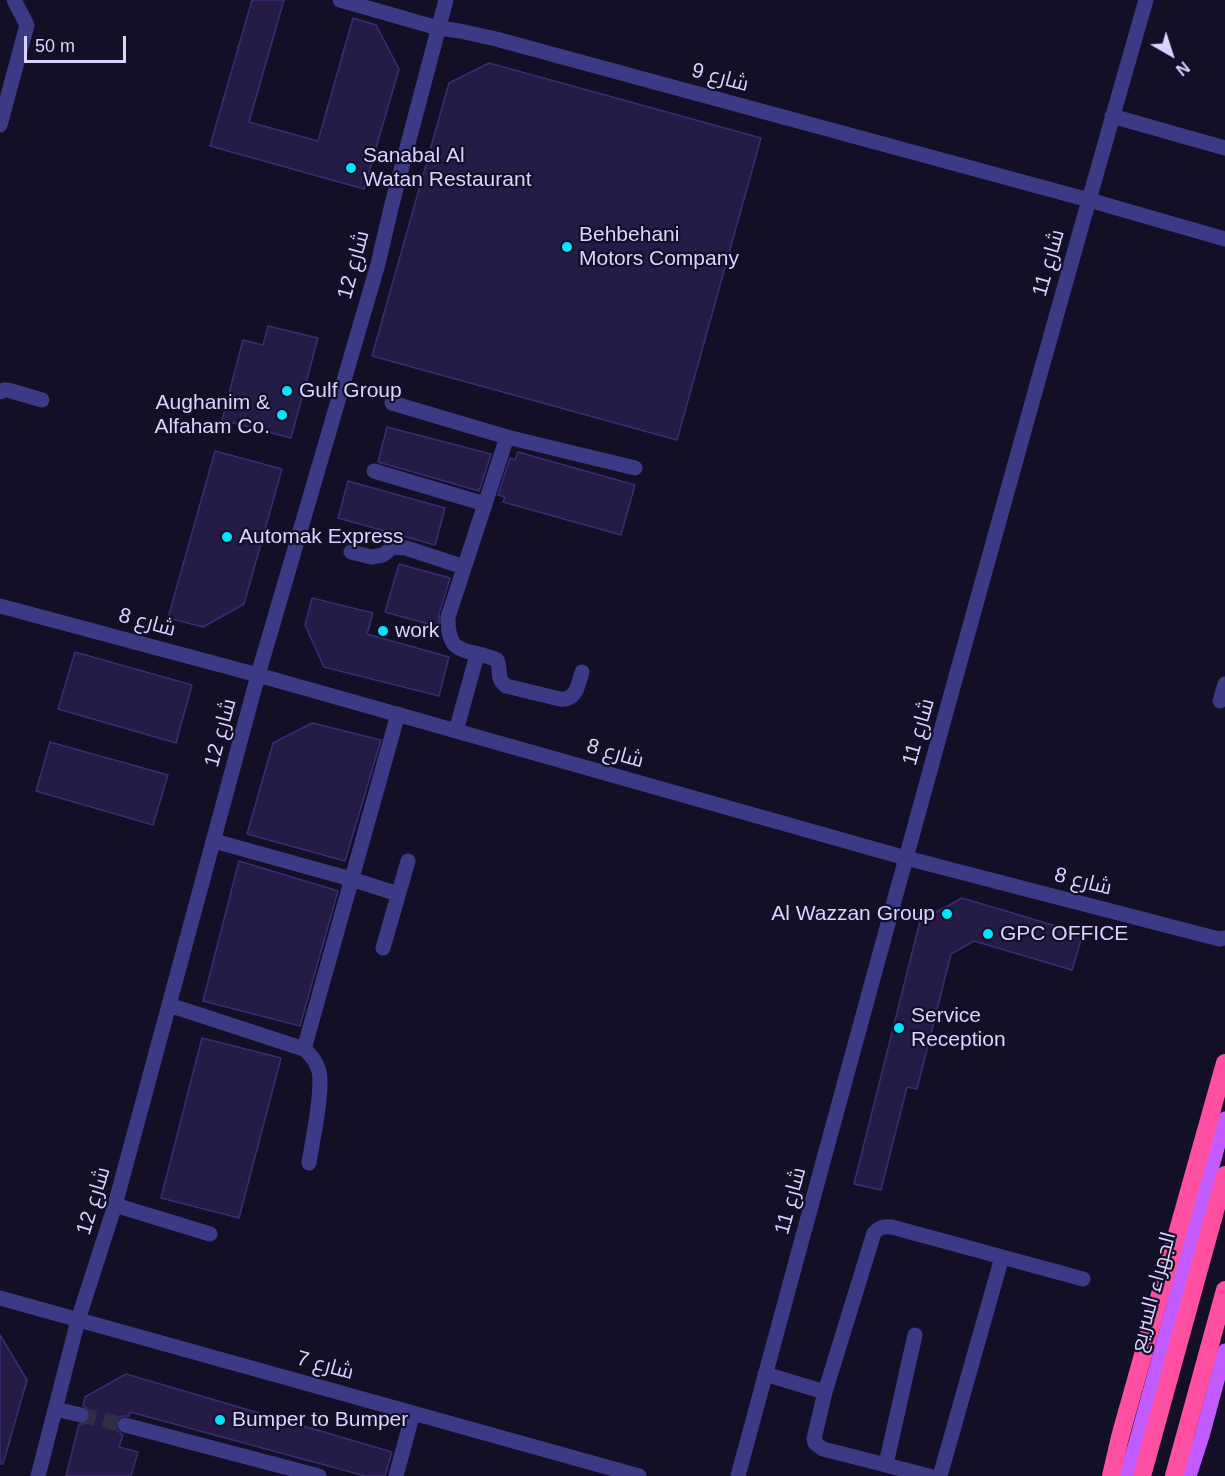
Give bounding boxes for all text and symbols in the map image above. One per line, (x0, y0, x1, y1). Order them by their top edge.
scale bar (27, 24, 129, 62)
north arrow (1141, 24, 1201, 84)
text: 50 m (35, 36, 75, 56)
street label: شارع 9 (689, 58, 751, 98)
text: N (1173, 58, 1192, 79)
place label: Sanabal Al Watan Restaurant (363, 143, 531, 193)
marker: Sanabal Al Watan Restaurant (344, 161, 358, 175)
place label: Behbehani Motors Company (579, 222, 739, 272)
street label: شارع 11 (1027, 227, 1071, 299)
street label: شارع 12 (333, 228, 375, 302)
marker: Behbehani Motors Company (560, 240, 574, 254)
place label: Gulf Group (299, 378, 402, 404)
marker: Gulf Group (280, 384, 294, 398)
place label: Aughanim & Alfaham Co. (154, 390, 270, 440)
marker: Aughanim & Alfaham Co. (275, 408, 289, 422)
place label: Automak Express (239, 524, 404, 550)
marker: Automak Express (220, 530, 234, 544)
street label: شارع 8 (116, 603, 178, 643)
place label: work (395, 618, 439, 644)
marker: work (376, 624, 390, 638)
street label: شارع 12 (200, 696, 242, 770)
street label: شارع 11 (897, 696, 941, 768)
street label: شارع 8 (584, 734, 646, 774)
street label: شارع 8 (1052, 863, 1114, 901)
place label: Al Wazzan Group (771, 901, 935, 927)
marker: Al Wazzan Group (940, 907, 954, 921)
place label: GPC OFFICE (1000, 921, 1128, 947)
marker: GPC OFFICE (981, 927, 995, 941)
place label: Service Reception (911, 1003, 1006, 1053)
marker: Service Reception (892, 1021, 906, 1035)
street label: شارع 12 (72, 1164, 116, 1238)
street label: شارع 11 (770, 1165, 812, 1237)
street label: الجهراء السريع (1126, 1229, 1182, 1355)
street label: شارع 7 (294, 1346, 356, 1386)
place label: Bumper to Bumper (232, 1407, 408, 1433)
marker: Bumper to Bumper (213, 1413, 227, 1427)

